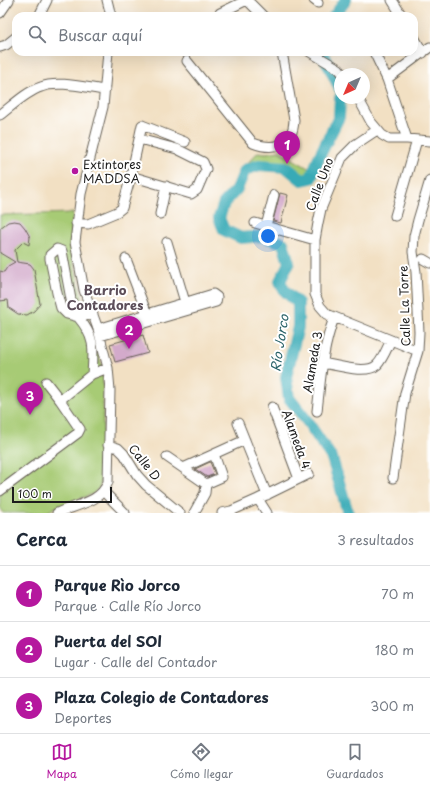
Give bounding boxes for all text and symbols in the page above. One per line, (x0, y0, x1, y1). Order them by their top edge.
search box (12, 12, 418, 56)
icon: search (26, 23, 48, 45)
text: Buscar aquí (58, 23, 142, 46)
north arrow (334, 68, 370, 104)
pin: 1 (274, 131, 300, 164)
street label: Calle Uno (301, 154, 338, 213)
place label: Extintores MADDSA (83, 155, 142, 187)
marker: Extintores MADDSA (70, 166, 80, 176)
your location (258, 226, 278, 246)
street label: Calle La Torre (394, 265, 414, 347)
district label: Barrio Contadores (67, 280, 143, 314)
water label: Río Jorco (265, 312, 293, 373)
pin: 2 (116, 316, 142, 349)
street label: Alameda 3 (298, 330, 326, 394)
pin: 3 (17, 382, 43, 415)
street label: Alameda 4 (278, 407, 316, 471)
street label: Calle D (125, 440, 165, 484)
scale bar (12, 485, 112, 504)
text: 100 m (18, 485, 52, 502)
text: Cerca (16, 526, 67, 552)
text: 3 resultados (337, 530, 414, 549)
text: Parque Rìo Jorco (54, 573, 180, 596)
text: 1 (26, 584, 32, 603)
text: 70 m (381, 584, 414, 603)
text: Parque · Calle Río Jorco (54, 596, 201, 615)
text: Puerta del SOl (54, 629, 162, 652)
text: 2 (24, 640, 34, 659)
text: 180 m (375, 640, 414, 659)
text: Lugar · Calle del Contador (54, 652, 217, 671)
text: Plaza Colegio de Contadores (54, 685, 269, 708)
text: 3 (25, 696, 33, 715)
text: 300 m (370, 696, 414, 715)
text: Deportes (54, 708, 112, 727)
tab: Mapa (47, 741, 77, 782)
tab: Cómo llegar (170, 741, 233, 782)
tab: Guardados (326, 741, 383, 782)

